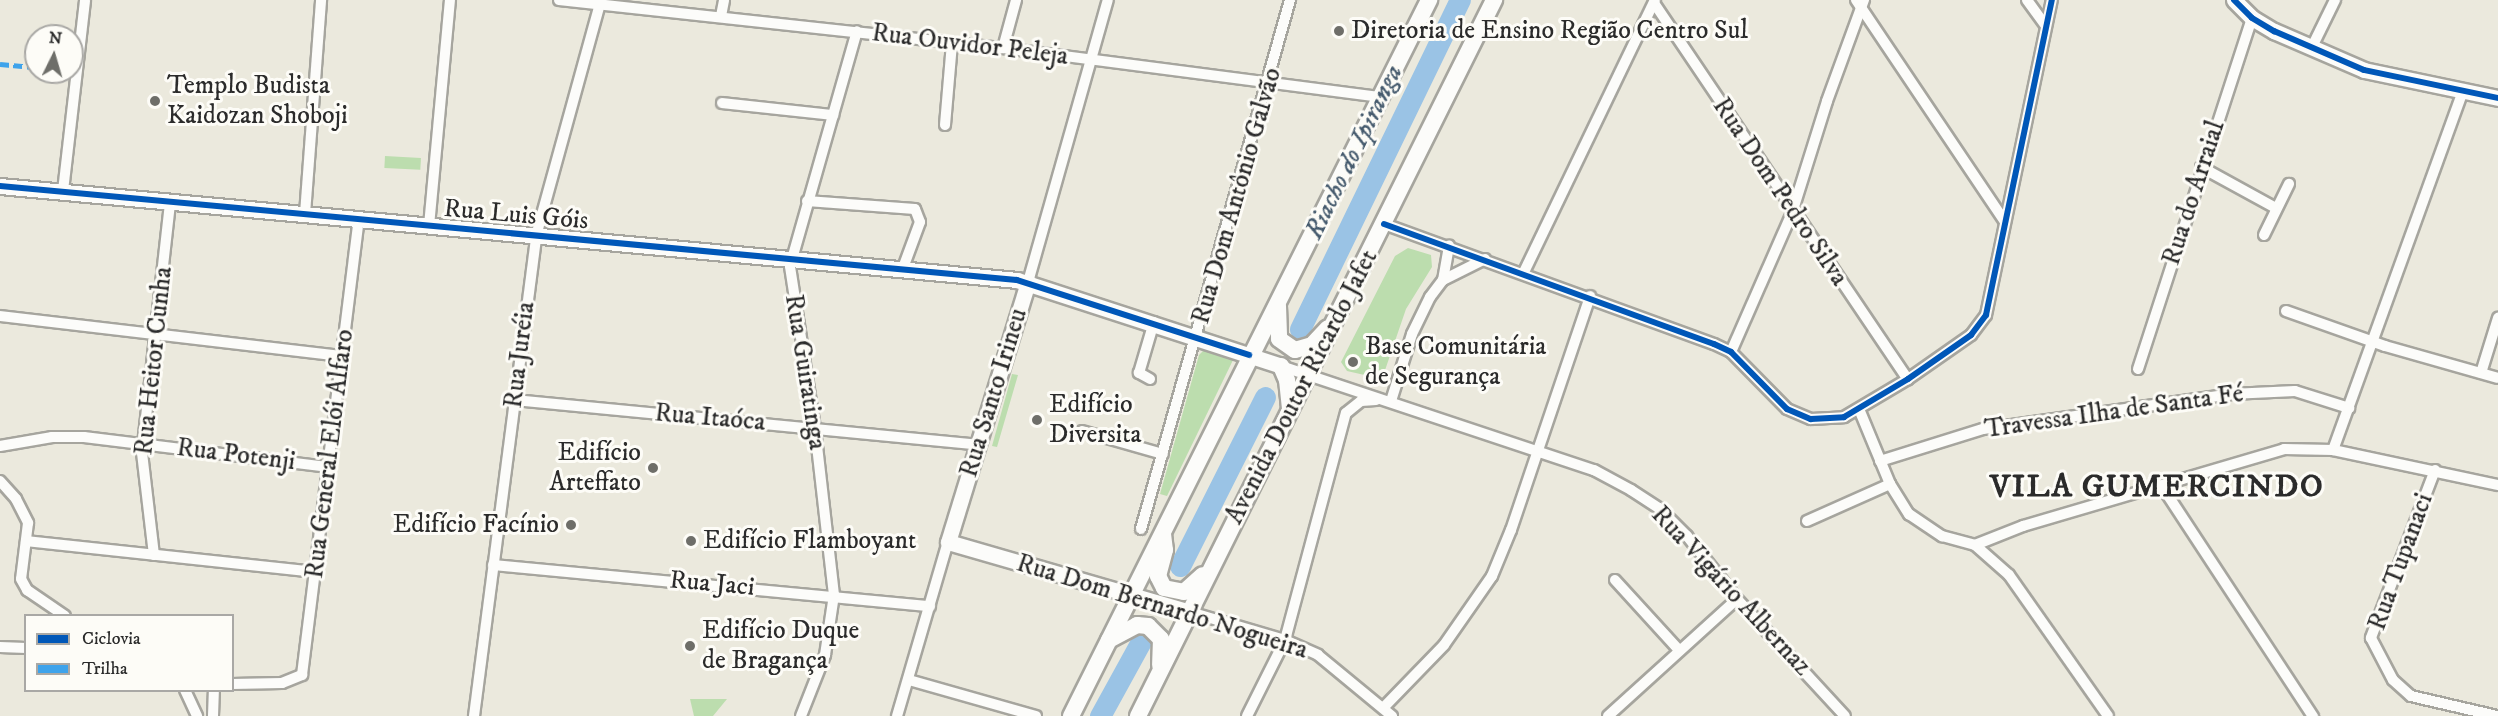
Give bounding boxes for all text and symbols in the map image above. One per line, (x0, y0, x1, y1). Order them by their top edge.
place label: Diretoria de Ensino Região Centro Sul (1351, 15, 1748, 47)
street label: Rua Ouvidor Peleja (870, 17, 1070, 73)
north arrow (24, 24, 84, 84)
marker: Diretoria de Ensino Região Centro Sul (1332, 24, 1346, 38)
text: N (48, 28, 63, 49)
water label: Riacho do Ipiranga (1298, 60, 1410, 244)
street label: Rua Dom Antônio Galvão (1185, 64, 1289, 328)
place label: Templo Budista Kaidozan Shoboji (167, 70, 348, 132)
street label: Rua Dom Pedro Silva (1705, 92, 1855, 292)
marker: Templo Budista Kaidozan Shoboji (148, 94, 162, 108)
street label: Rua do Arraial (2156, 117, 2232, 269)
street label: Rua Luis Góis (442, 193, 590, 237)
street label: Avenida Doutor Ricardo Jafet (1219, 245, 1385, 529)
street label: Rua Heitor Cunha (129, 265, 179, 457)
street label: Rua Guiratinga (777, 292, 833, 452)
street label: Rua Juréia (498, 300, 542, 410)
street label: Rua Santo Irineu (953, 305, 1035, 481)
street label: Rua General Elói Alfaro (299, 328, 361, 580)
place label: Base Comunitária de Segurança (1365, 331, 1546, 392)
marker: Base Comunitária de Segurança (1346, 355, 1360, 369)
street label: Travessa Ilha de Santa Fé (1983, 378, 2245, 446)
place label: Edifício Diversita (1049, 389, 1142, 450)
street label: Rua Itaóca (653, 398, 767, 438)
marker: Edifício Diversita (1030, 413, 1044, 427)
street label: Rua Potenji (175, 432, 297, 478)
place label: Edifício Arteffato (549, 437, 641, 498)
marker: Edifício Arteffato (646, 461, 660, 475)
district label: VILA GUMERCINDO (1990, 468, 2324, 506)
street label: Rua Tupanaci (2362, 489, 2440, 635)
street label: Rua Vigário Albernaz (1644, 500, 1818, 682)
place label: Edifício Facínio (393, 509, 559, 541)
marker: Edifício Facínio (564, 518, 578, 532)
place label: Edifício Flamboyant (703, 525, 916, 557)
marker: Edifício Flamboyant (684, 534, 698, 548)
street label: Rua Dom Bernardo Nogueira (1013, 548, 1311, 666)
street label: Rua Jaci (668, 565, 756, 603)
legend (24, 614, 234, 692)
place label: Edifício Duque de Bragança (702, 615, 859, 676)
text: Ciclovia (82, 628, 141, 650)
marker: Edifício Duque de Bragança (683, 639, 697, 653)
text: Trilha (82, 658, 128, 680)

